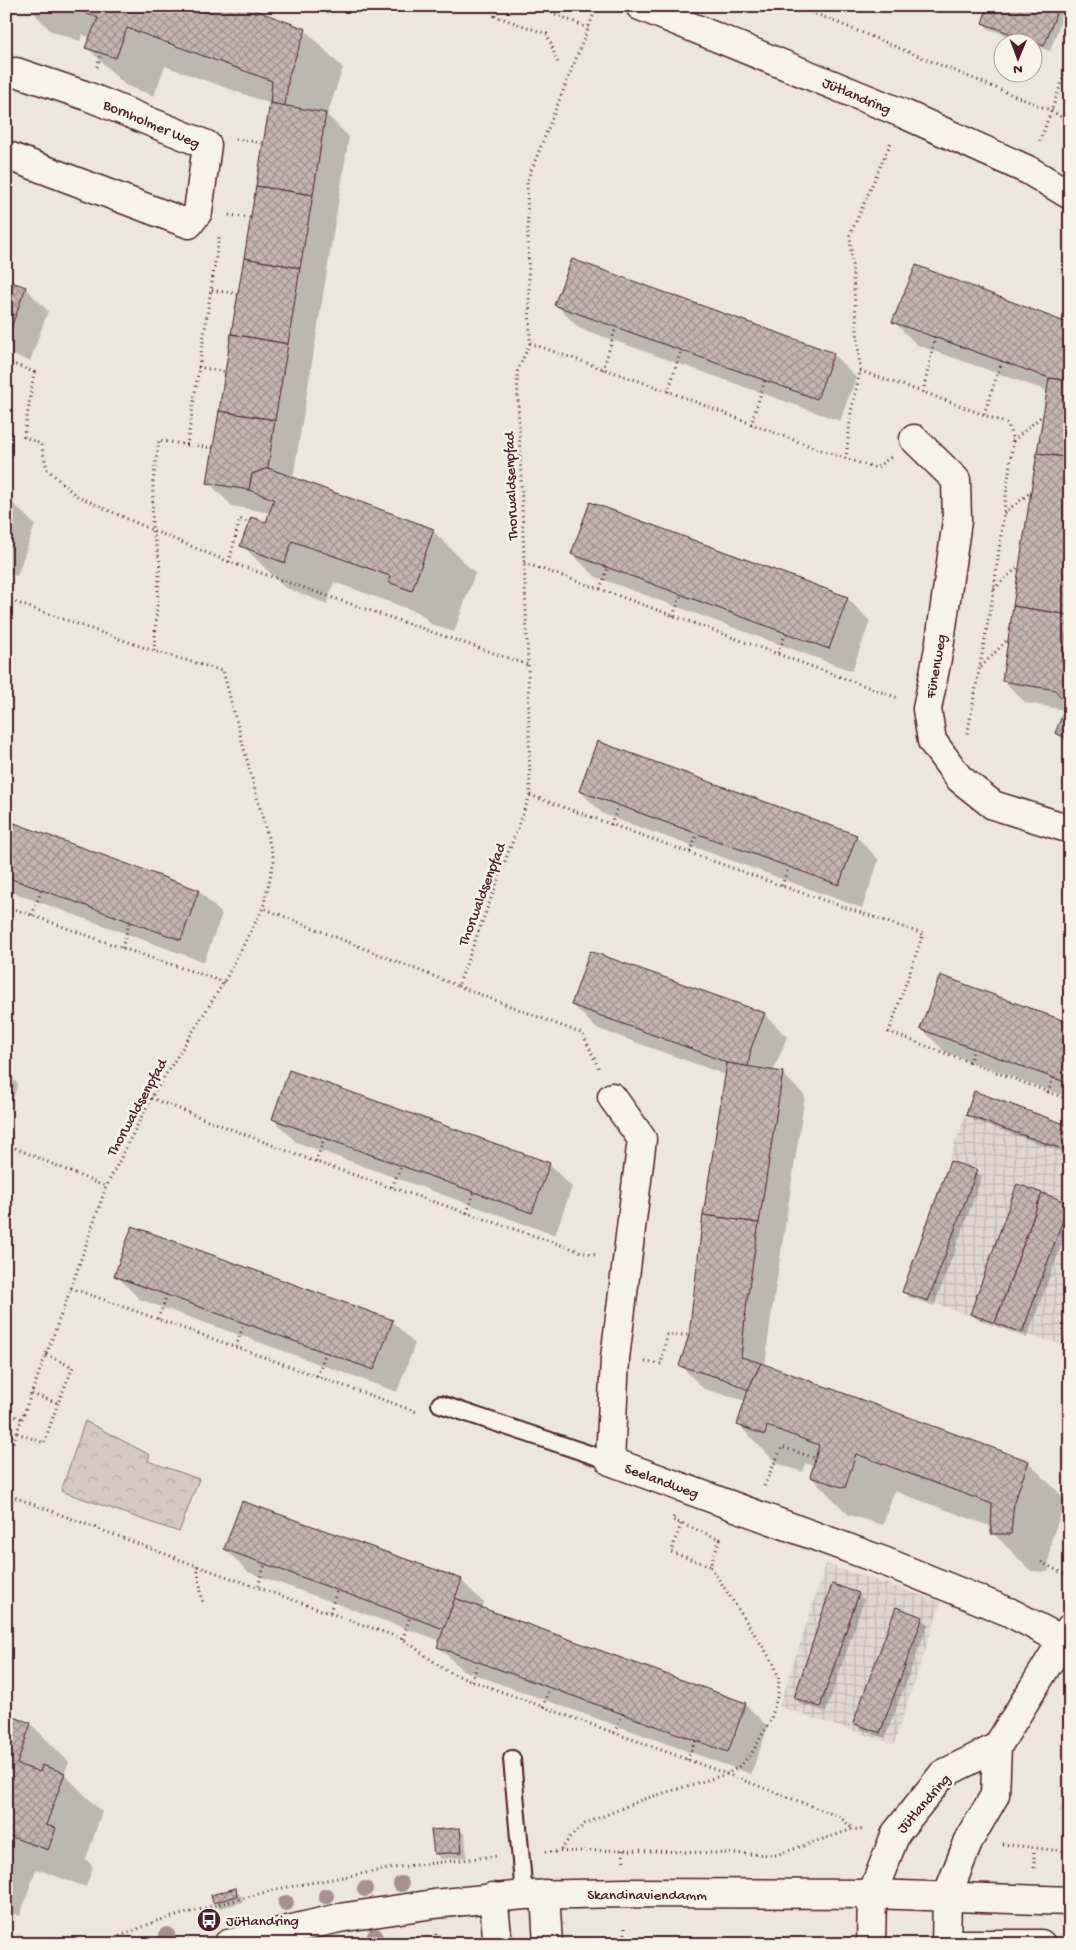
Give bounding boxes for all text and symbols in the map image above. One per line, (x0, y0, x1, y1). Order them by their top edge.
north arrow (994, 32, 1044, 82)
text: N (1013, 60, 1023, 77)
street label: Jütlandring (819, 74, 893, 119)
street label: Bornholmer Weg (99, 96, 202, 153)
street label: Thorwaldsenpfad (501, 430, 523, 541)
street label: Fünenweg (922, 633, 951, 701)
street label: Thorwaldsenpfad (455, 840, 511, 950)
street label: Thorwaldsenpfad (103, 1055, 172, 1161)
street label: Seelandweg (622, 1460, 701, 1504)
street label: Jütlandring (894, 1771, 955, 1838)
street label: Skandinaviendamm (587, 1887, 707, 1905)
bus stop icon: Jütlandring (196, 1907, 222, 1933)
place label: Jütlandring (226, 1913, 299, 1931)

